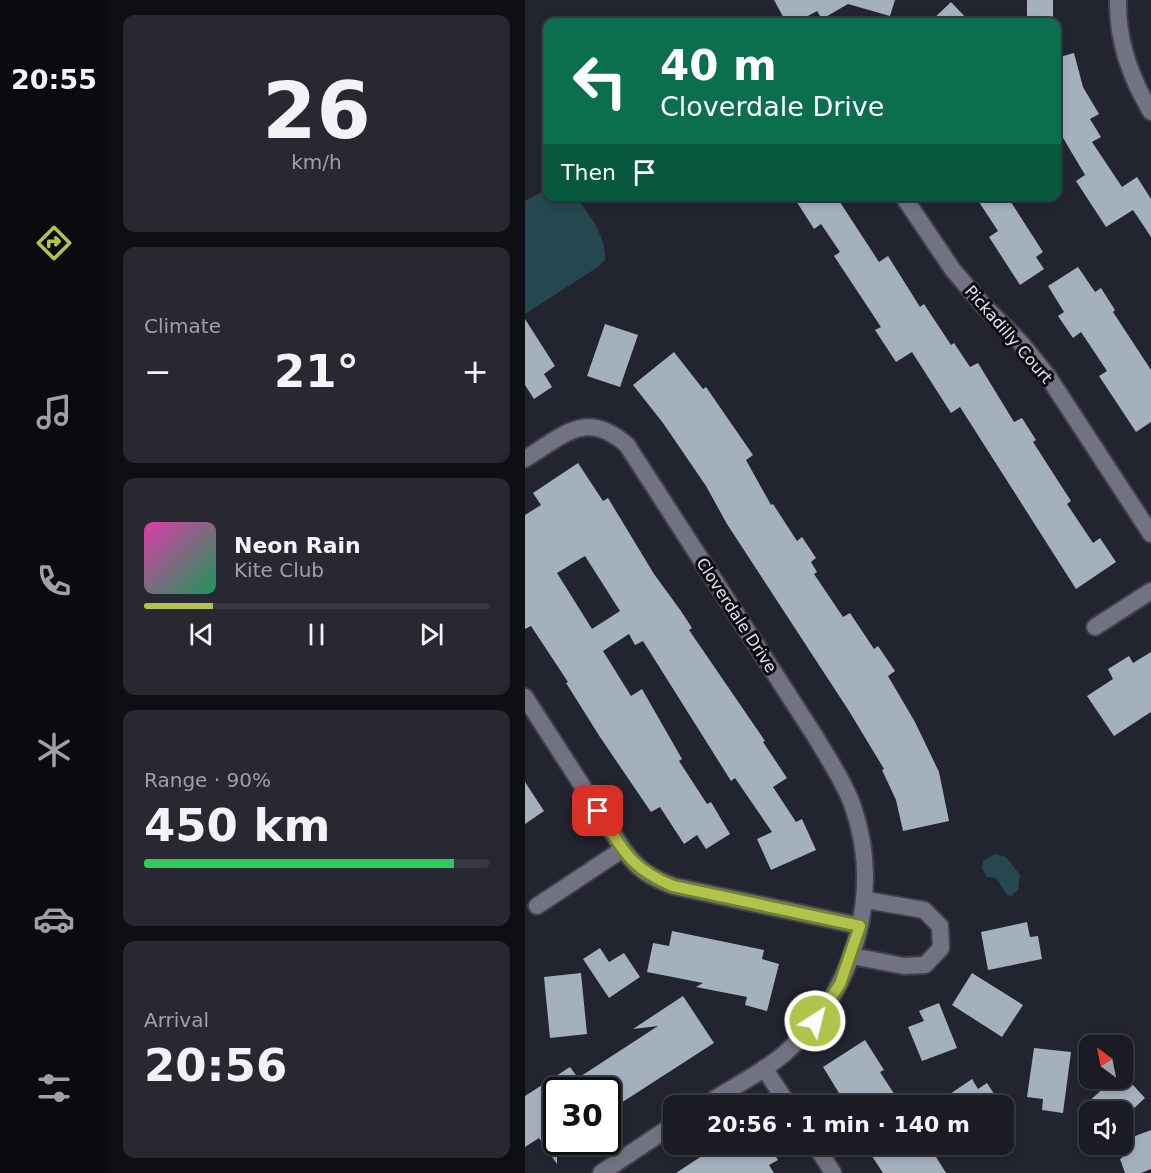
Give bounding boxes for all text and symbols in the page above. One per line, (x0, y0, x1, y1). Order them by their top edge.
text: 40 m (660, 41, 777, 90)
icon: left (561, 42, 639, 120)
text: 20:55 (11, 64, 97, 95)
text: 26 (262, 66, 371, 156)
text: Cloverdale Drive (660, 91, 884, 122)
text: km/h (291, 150, 342, 174)
icon: arrive (628, 156, 661, 189)
text: Then (561, 160, 616, 185)
icon: directions (33, 222, 75, 264)
street label: Pickadilly Court (961, 282, 1056, 387)
text: Climate (144, 314, 221, 338)
text: 21° (274, 345, 359, 398)
text: − (144, 352, 172, 391)
text: + (461, 352, 489, 391)
icon: music (33, 391, 75, 433)
text: Neon Rain (234, 533, 361, 558)
street label: Cloverdale Drive (692, 554, 781, 676)
text: Kite Club (234, 558, 324, 582)
icon: phone (33, 560, 75, 602)
icon: previous (185, 618, 218, 651)
icon: pause (300, 618, 333, 651)
icon: next (415, 618, 448, 651)
icon: climate (33, 729, 75, 771)
text: Range · 90% (144, 768, 271, 792)
pin (572, 785, 623, 836)
icon: arrive (581, 794, 614, 827)
text: 450 km (144, 799, 330, 852)
icon: car (33, 898, 75, 940)
position arrow (783, 989, 847, 1053)
text: Arrival (144, 1008, 209, 1032)
north arrow (1079, 1035, 1133, 1089)
map controls (1079, 1035, 1133, 1155)
text: 20:56 (144, 1039, 287, 1092)
icon: filters (33, 1067, 75, 1109)
speed limit sign: 30 (543, 1077, 621, 1155)
button: sound (1079, 1101, 1133, 1155)
text: 20:56 · 1 min · 140 m (707, 1112, 970, 1137)

